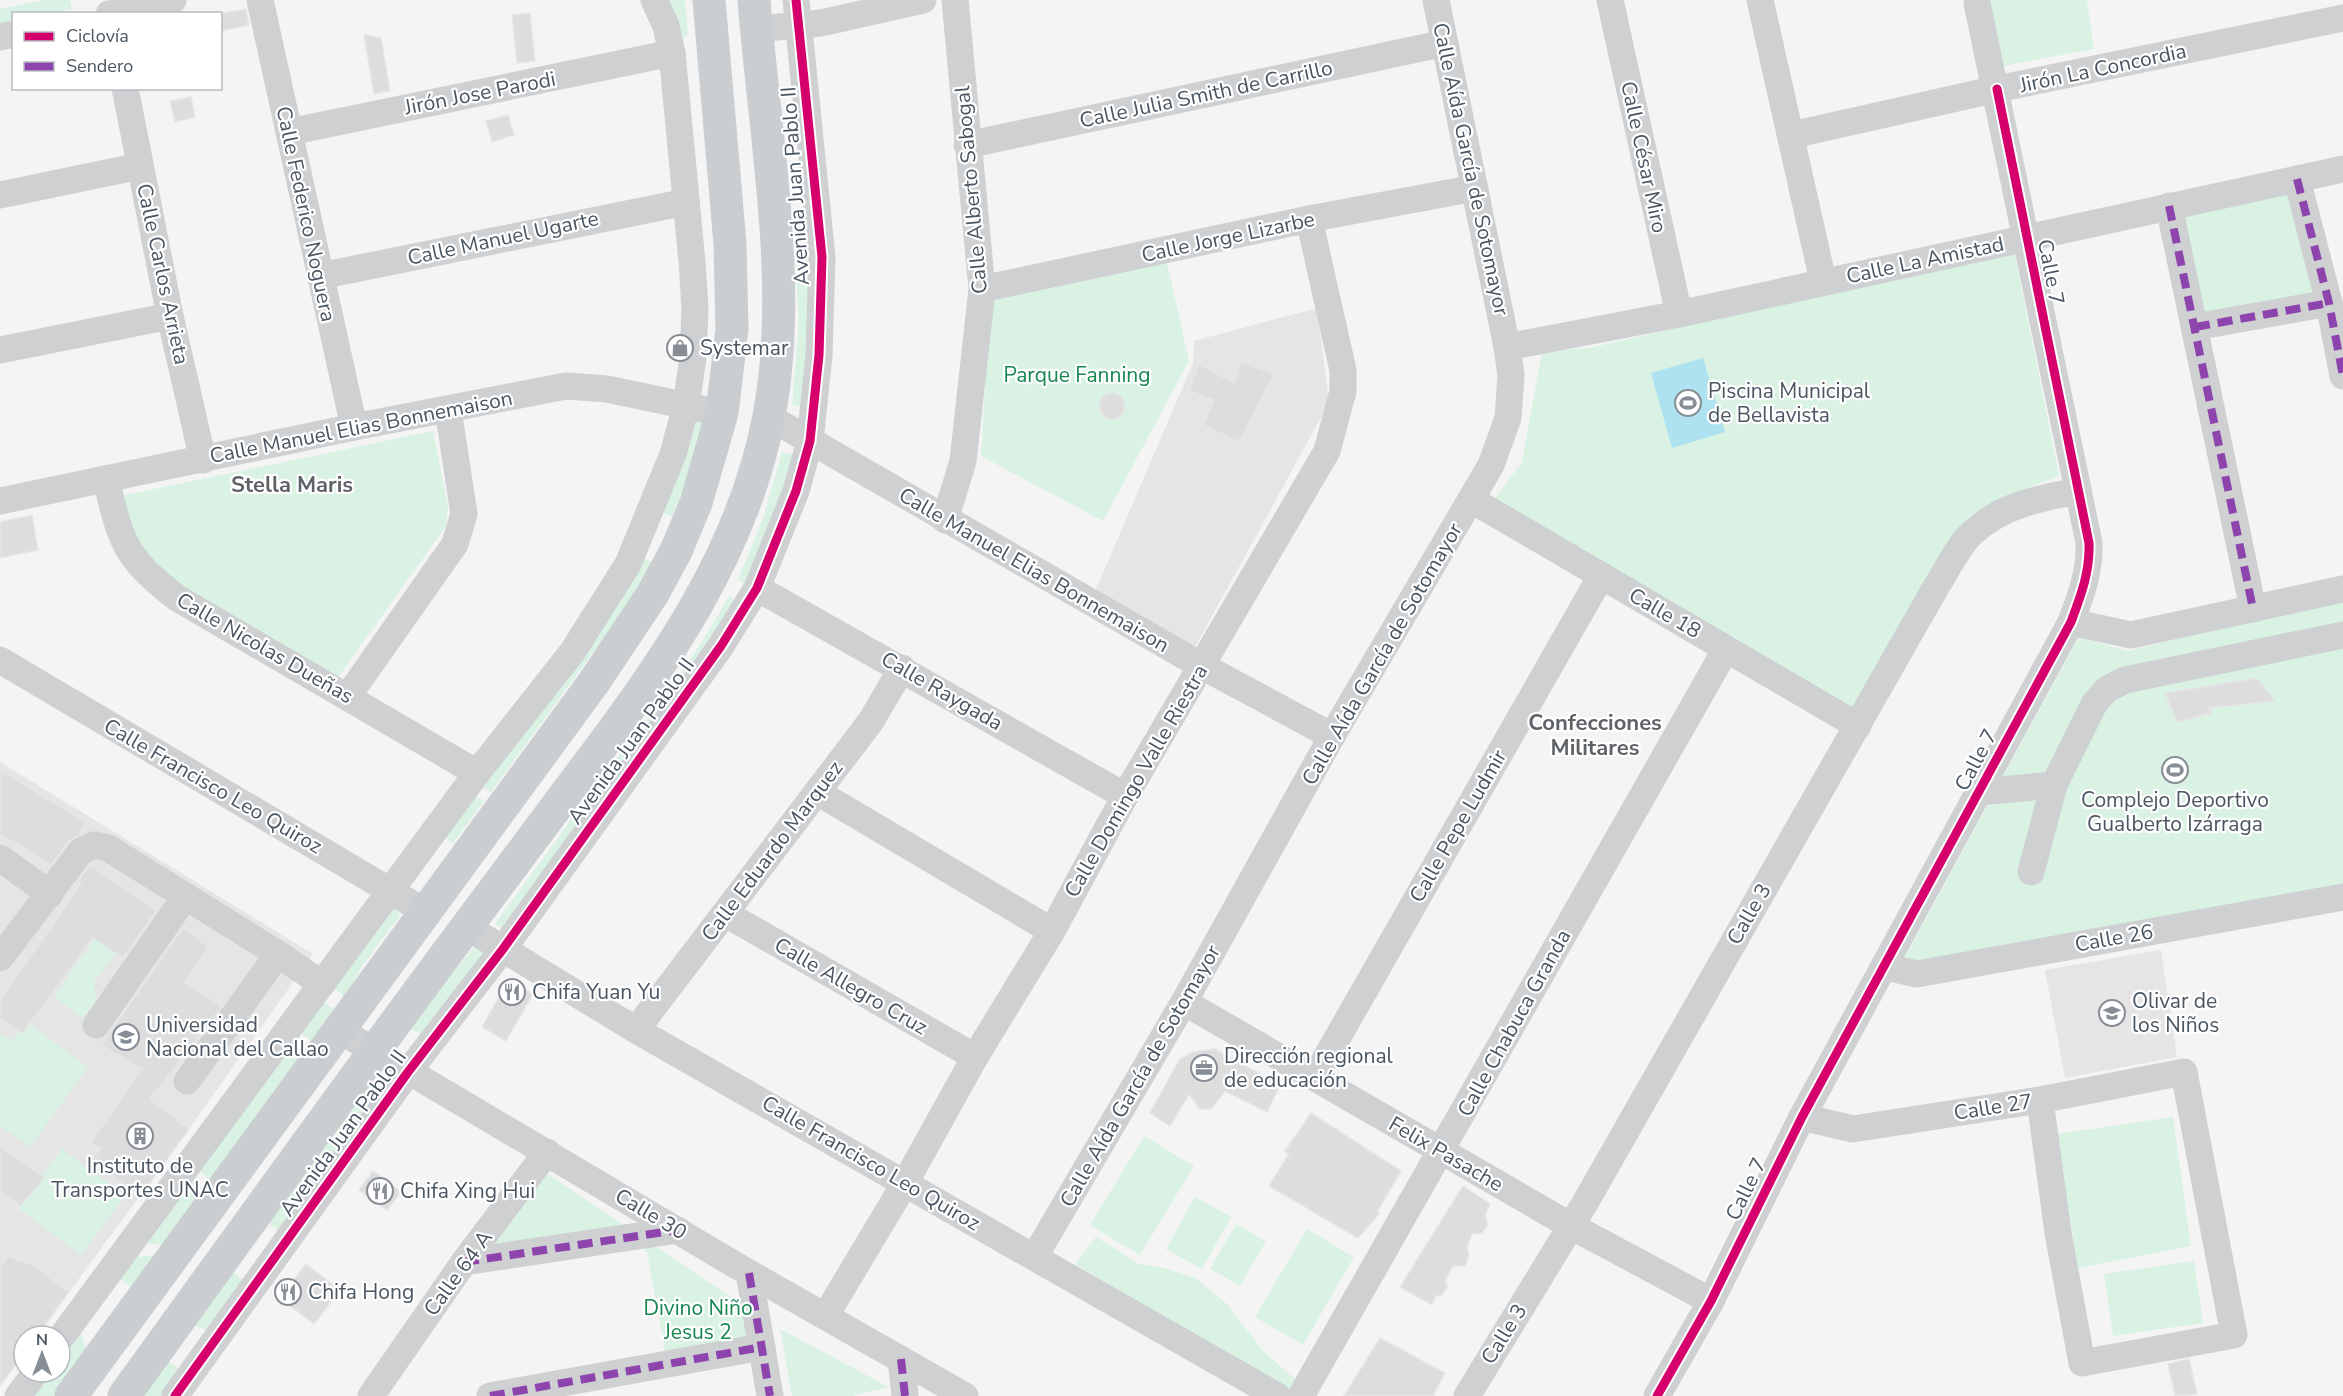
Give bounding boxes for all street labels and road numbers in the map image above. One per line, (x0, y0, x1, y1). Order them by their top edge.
street label: Calle Aída García de Sotomayor (1426, 20, 1516, 318)
street label: Jirón La Concordia (2016, 37, 2189, 100)
street label: Calle Julia Smith de Carrillo (1077, 53, 1335, 135)
street label: Jirón Jose Parodi (401, 65, 558, 122)
street label: Calle César Miro (1614, 79, 1674, 235)
street label: Calle Alberto Sabogal (948, 84, 994, 295)
street label: Avenida Juan Pablo II (774, 86, 816, 286)
street label: Calle Federico Noguera (269, 104, 343, 324)
street label: Calle Carlos Arrieta (130, 181, 196, 367)
street label: Calle Manuel Ugarte (405, 204, 601, 272)
street label: Calle Jorge Lizarbe (1139, 205, 1317, 269)
street label: Calle La Amistad (1844, 230, 2006, 290)
street label: Calle 7 (2031, 237, 2071, 307)
street label: Calle Manuel Elias Bonnemaison (207, 384, 515, 470)
street label: Calle Manuel Elias Bonnemaison (894, 481, 1174, 659)
street label: Calle Aída García de Sotomayor (1295, 517, 1469, 790)
street label: Calle 18 (1624, 581, 1706, 645)
street label: Calle Nicolas Dueñas (171, 586, 359, 710)
street label: Calle Raygada (876, 645, 1008, 737)
street label: Avenida Juan Pablo II (561, 652, 701, 830)
street label: Calle Domingo Valle Riestra (1058, 659, 1214, 903)
street label: Calle Francisco Leo Quiroz (99, 712, 328, 860)
street label: Calle 7 (1948, 724, 2004, 796)
street label: Calle Pepe Ludmir (1403, 744, 1513, 908)
street label: Calle Eduardo Marquez (695, 755, 849, 947)
street label: Calle 3 (1720, 878, 1778, 950)
street label: Calle 26 (2073, 917, 2155, 959)
street label: Calle Chabuca Granda (1451, 924, 1577, 1122)
street label: Calle Allegro Cruz (769, 931, 933, 1041)
street label: Calle Aída García de Sotomayor (1053, 939, 1227, 1212)
street label: Avenida Juan Pablo II (273, 1044, 413, 1222)
street label: Calle 27 (1952, 1087, 2034, 1127)
street label: Calle Francisco Leo Quiroz (757, 1089, 986, 1237)
street label: Felix Pasache (1384, 1110, 1508, 1198)
street label: Calle 7 (1719, 1153, 1773, 1225)
street label: Calle 30 (610, 1182, 692, 1246)
street label: Calle 64 A (417, 1224, 499, 1322)
street label: Calle 3 (1475, 1298, 1533, 1370)

